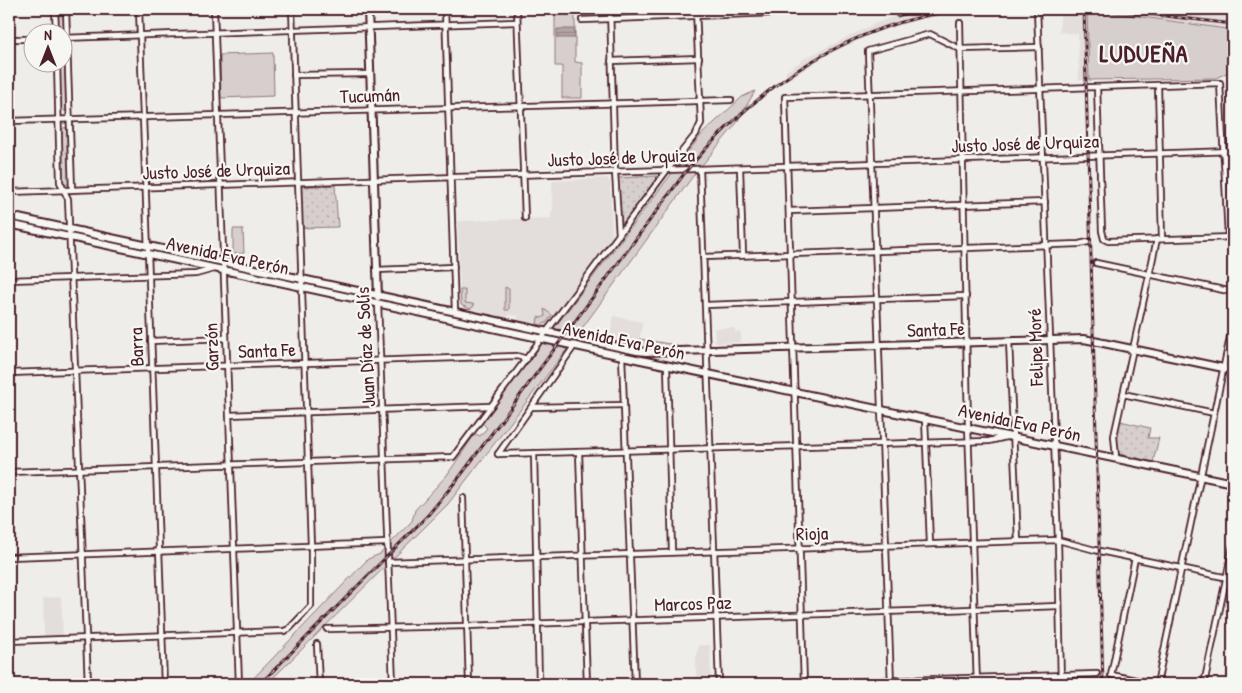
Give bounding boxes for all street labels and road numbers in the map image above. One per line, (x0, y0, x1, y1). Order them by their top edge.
street label: Tucumán (339, 81, 401, 109)
street label: Justo José de Urquiza (951, 127, 1100, 159)
street label: Justo José de Urquiza (547, 141, 696, 173)
street label: Justo José de Urquiza (142, 154, 291, 186)
street label: Avenida Eva Perón (164, 229, 292, 281)
street label: Juan Díaz de Solís (349, 286, 381, 408)
street label: Felipe Moré (1021, 307, 1049, 387)
street label: Avenida Eva Perón (560, 314, 688, 366)
street label: Santa Fe (907, 315, 966, 343)
street label: Garzón (197, 322, 225, 372)
street label: Barra (122, 326, 150, 367)
street label: Santa Fe (238, 336, 297, 364)
street label: Avenida Eva Perón (956, 396, 1084, 448)
street label: Rioja (795, 519, 829, 547)
street label: Marcos Paz (654, 589, 732, 617)

